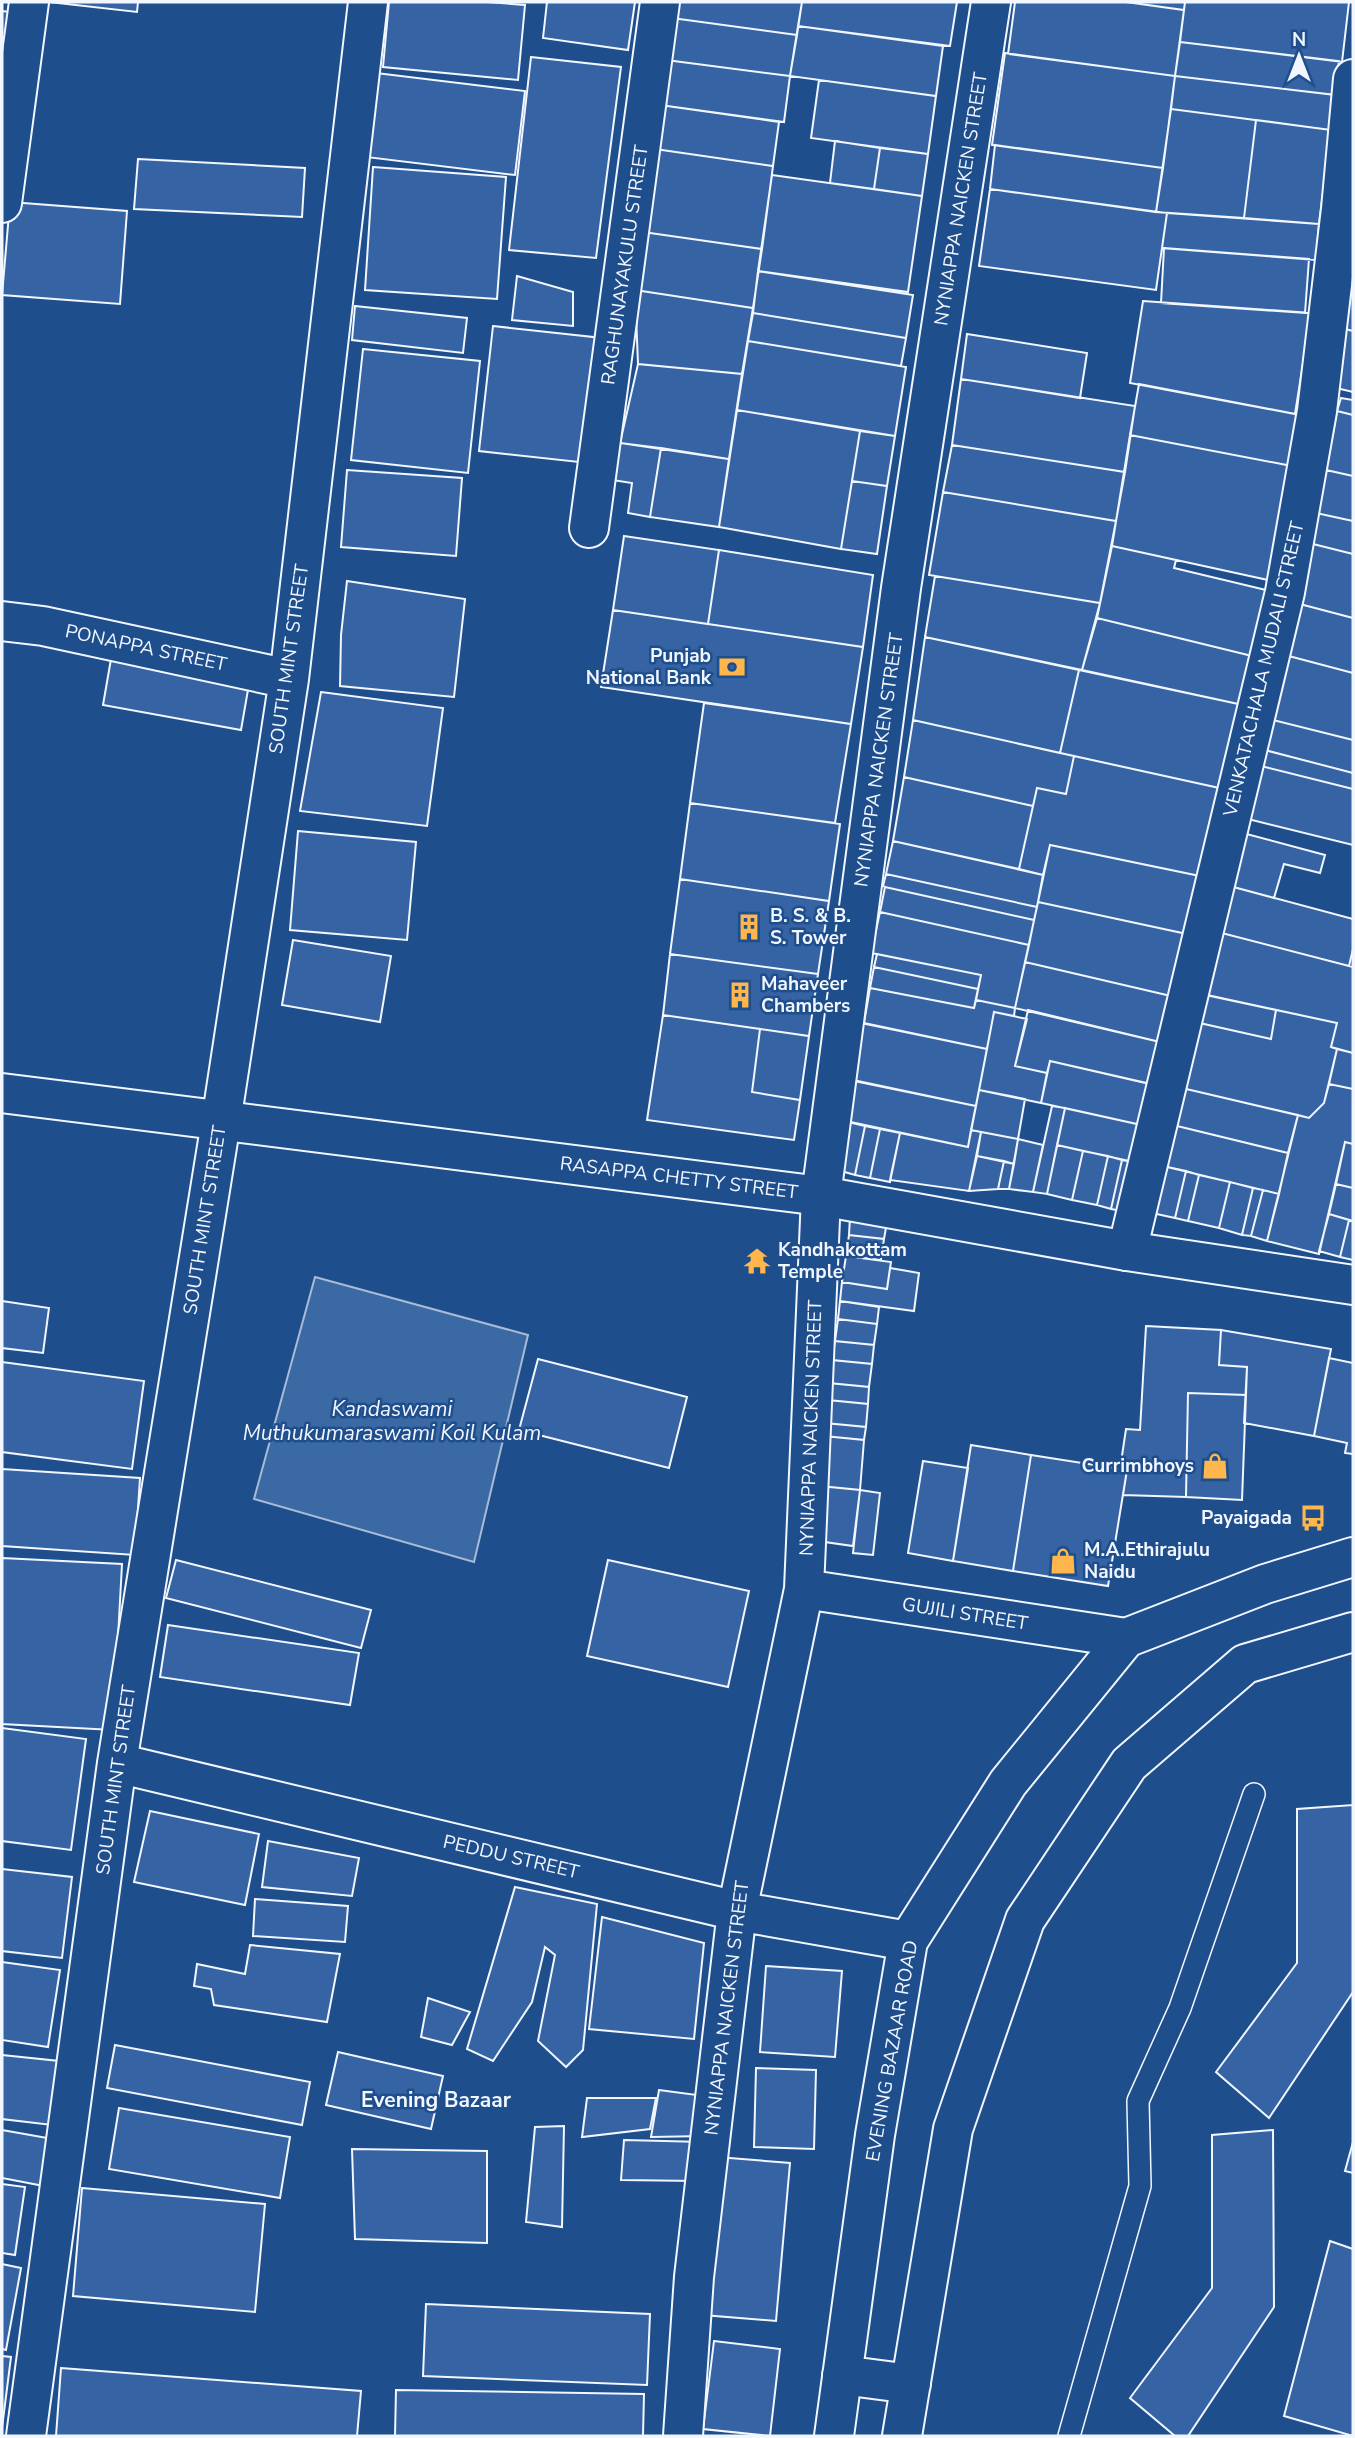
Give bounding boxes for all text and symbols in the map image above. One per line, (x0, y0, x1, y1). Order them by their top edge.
north arrow (1264, 21, 1334, 91)
text: N (1292, 27, 1306, 53)
street label: NYNIAPPA NAICKEN STREET (928, 70, 994, 328)
street label: RAGHUNAYAKULU STREET (595, 143, 655, 387)
street label: VENKATACHALA MUDALI STREET (1217, 518, 1311, 820)
street label: SOUTH MINT STREET (263, 562, 315, 756)
street label: PONAPPA STREET (63, 618, 230, 678)
street label: NYNIAPPA NAICKEN STREET (848, 631, 910, 889)
place label: Punjab National Bank (586, 643, 712, 691)
bank icon: Punjab National Bank (717, 652, 747, 682)
place label: B. S. & B. S. Tower (770, 903, 851, 951)
building icon: B. S. & B. S. Tower (734, 912, 764, 942)
place label: Mahaveer Chambers (761, 971, 850, 1019)
building icon: Mahaveer Chambers (725, 980, 755, 1010)
street label: SOUTH MINT STREET (177, 1123, 233, 1316)
street label: RASAPPA CHETTY STREET (559, 1150, 800, 1206)
place label: Kandhakottam Temple (778, 1237, 907, 1285)
temple icon: Kandhakottam Temple (742, 1246, 772, 1276)
street label: NYNIAPPA NAICKEN STREET (794, 1299, 828, 1557)
water label: Kandaswami Muthukumaraswami Koil Kulam (243, 1395, 541, 1447)
shop icon: Currimbhoys (1200, 1451, 1230, 1481)
place label: Currimbhoys (1082, 1453, 1194, 1479)
bus stop icon: Payaigada (1298, 1503, 1328, 1533)
place label: Payaigada (1201, 1505, 1292, 1531)
place label: M.A.Ethirajulu Naidu (1084, 1537, 1210, 1585)
shop icon: M.A.Ethirajulu Naidu (1048, 1546, 1078, 1576)
street label: GUJILI STREET (900, 1591, 1030, 1637)
street label: SOUTH MINT STREET (90, 1683, 142, 1877)
street label: PEDDU STREET (440, 1829, 582, 1885)
street label: NYNIAPPA NAICKEN STREET (698, 1879, 756, 2137)
street label: EVENING BAZAAR ROAD (860, 1938, 924, 2164)
district label: Evening Bazaar (361, 2086, 512, 2114)

